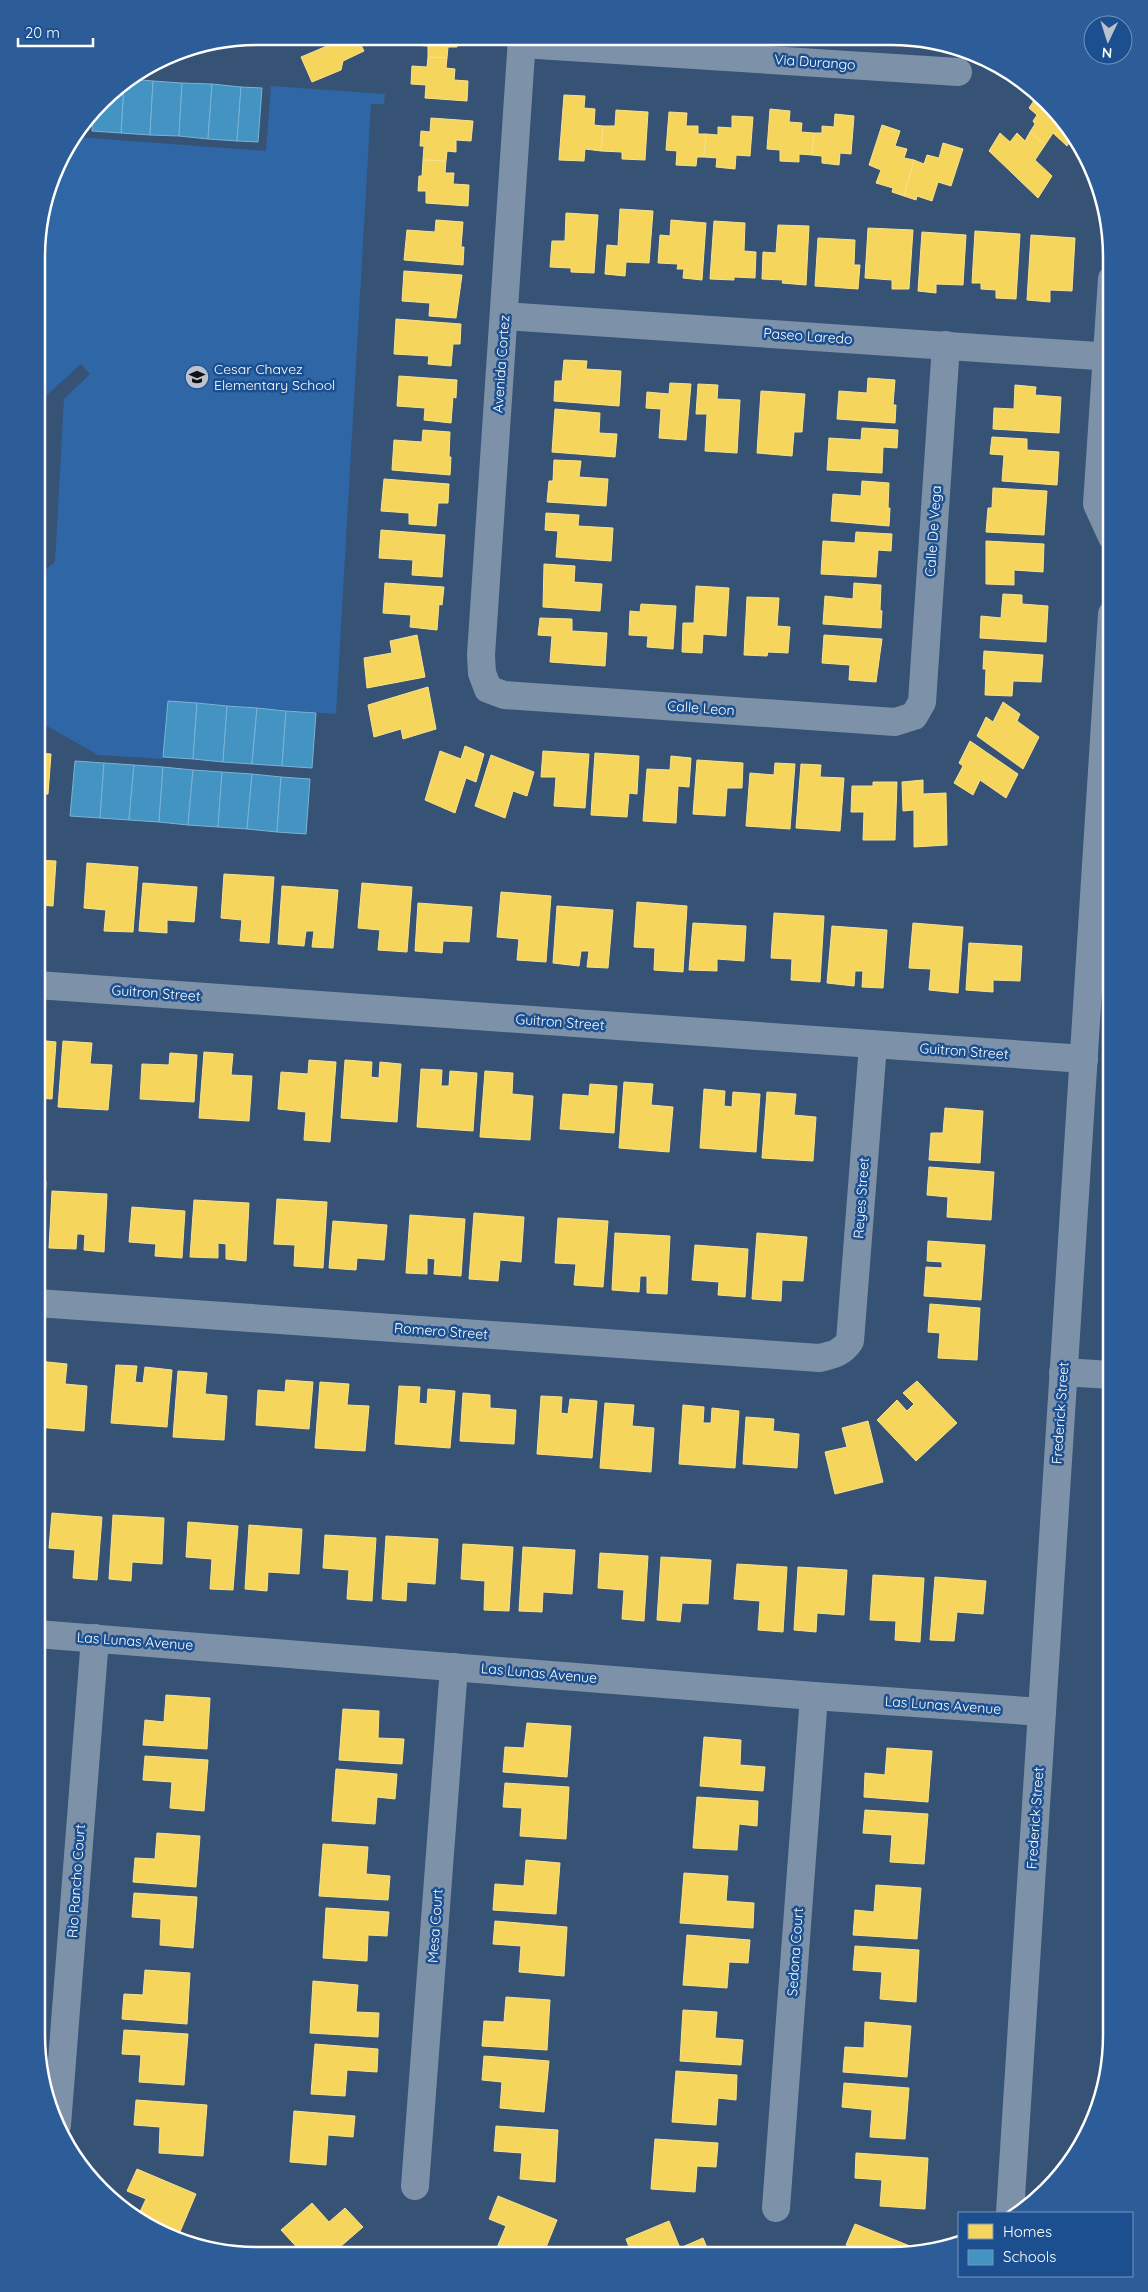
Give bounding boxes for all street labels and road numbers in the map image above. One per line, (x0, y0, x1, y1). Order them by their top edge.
street label: Via Durango (774, 50, 856, 74)
street label: Avenida Cortez (489, 314, 513, 414)
street label: Paseo Laredo (763, 324, 853, 348)
street label: Calle De Vega (921, 485, 945, 577)
street label: Calle Leon (667, 697, 735, 719)
street label: Guitron Street (111, 981, 201, 1005)
street label: Guitron Street (515, 1010, 605, 1034)
street label: Guitron Street (919, 1039, 1009, 1063)
street label: Reyes Street (849, 1156, 873, 1239)
street label: Romero Street (393, 1319, 489, 1343)
street label: Frederick Street (1047, 1361, 1073, 1465)
street label: Las Lunas Avenue (76, 1628, 194, 1654)
street label: Las Lunas Avenue (480, 1659, 598, 1687)
street label: Las Lunas Avenue (884, 1692, 1002, 1718)
street label: Frederick Street (1022, 1766, 1048, 1870)
street label: Rio Rancho Court (63, 1823, 89, 1938)
street label: Mesa Court (423, 1888, 447, 1964)
street label: Sedona Court (783, 1907, 807, 1997)

